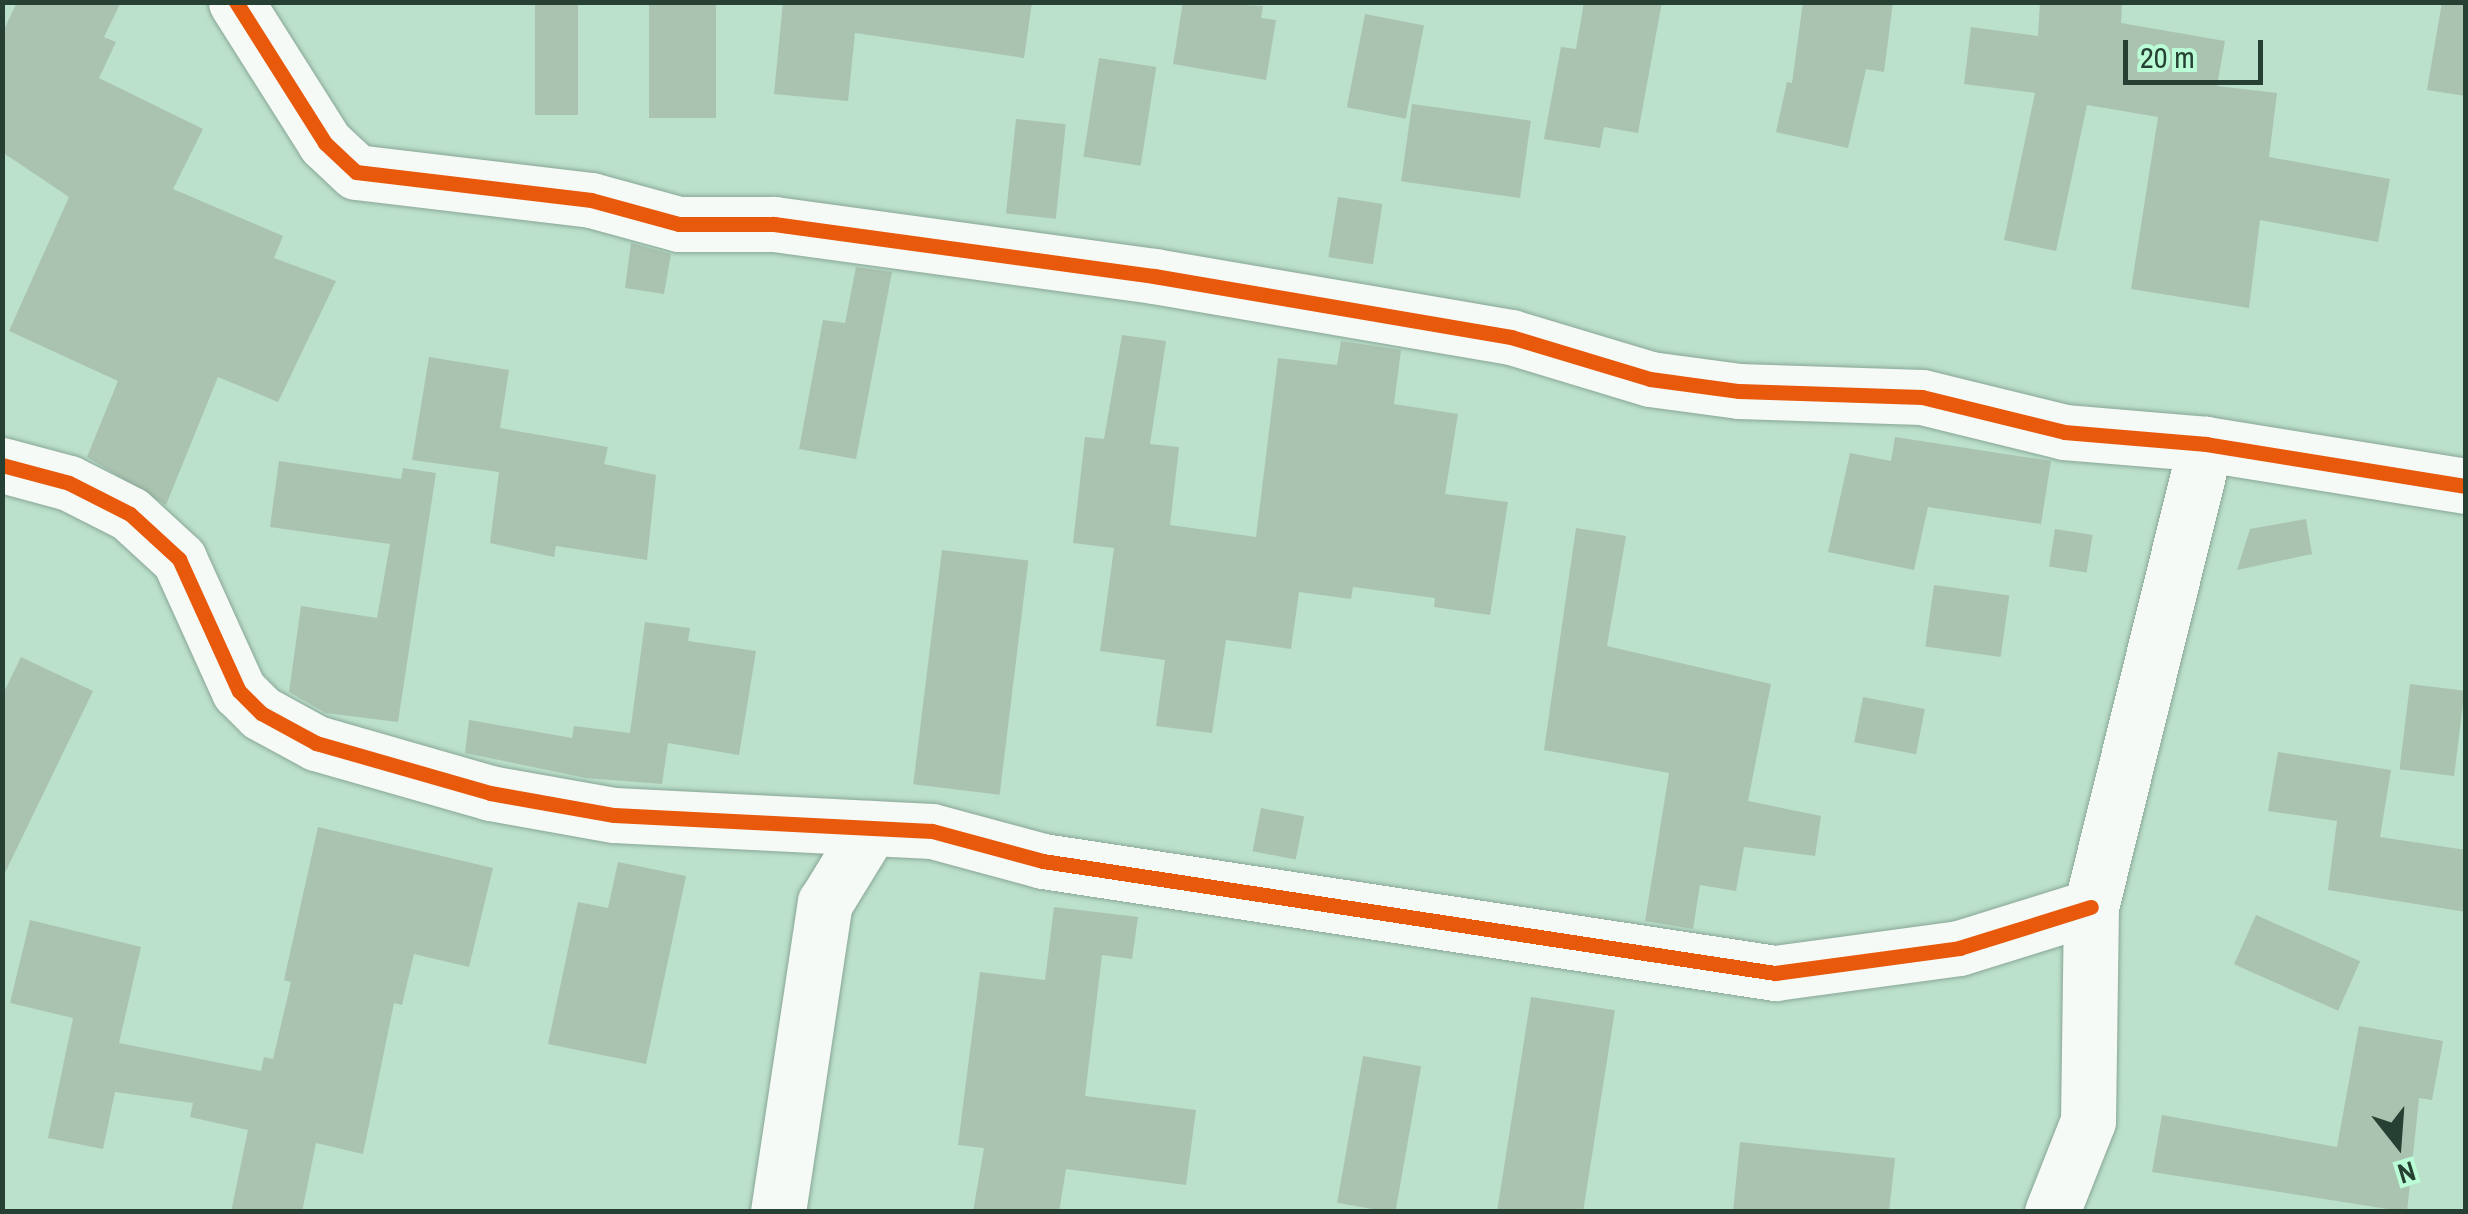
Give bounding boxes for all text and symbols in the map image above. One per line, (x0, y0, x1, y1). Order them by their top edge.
scale bar (2128, 20, 2268, 82)
text: 20 m (2140, 37, 2195, 77)
north arrow (2348, 1094, 2448, 1194)
text: N (2393, 1152, 2420, 1193)

